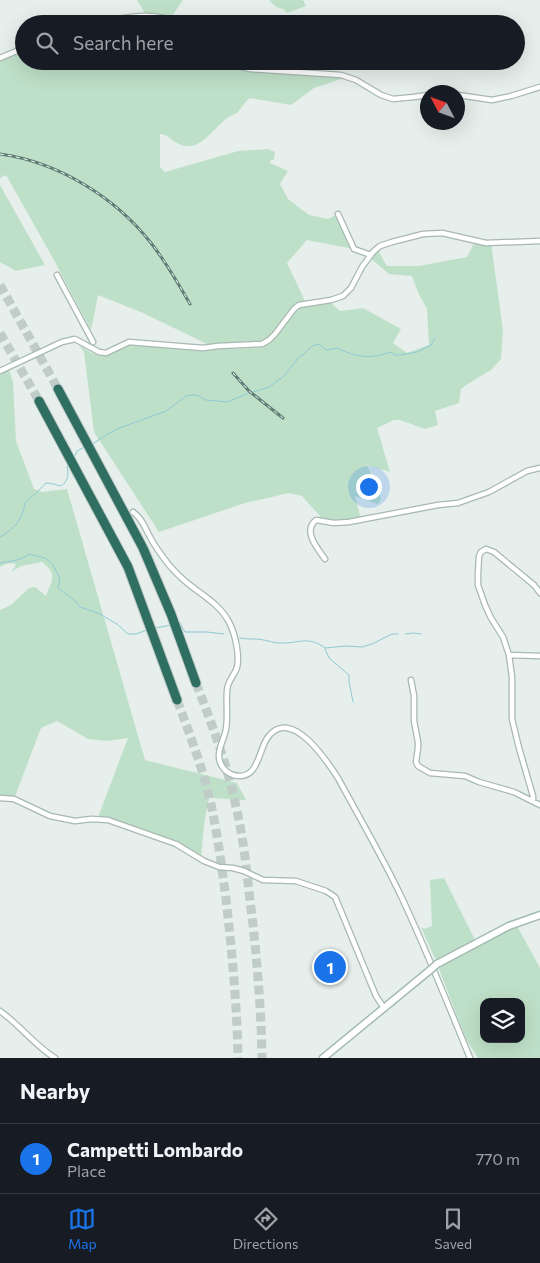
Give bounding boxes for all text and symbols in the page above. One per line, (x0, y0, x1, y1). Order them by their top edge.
search box (15, 15, 525, 70)
icon: search (33, 29, 61, 57)
text: Search here (73, 31, 173, 54)
north arrow (420, 85, 465, 130)
your location (356, 474, 382, 500)
pin: 1 (314, 948, 346, 986)
map controls (480, 998, 525, 1043)
button: layers (480, 998, 525, 1043)
text: Nearby (20, 1078, 90, 1103)
text: Campetti Lombardo (67, 1138, 243, 1161)
text: 1 (32, 1149, 40, 1168)
text: 770 m (476, 1149, 520, 1168)
text: Place (67, 1161, 106, 1180)
tab: Map (68, 1205, 97, 1252)
tab: Directions (233, 1205, 298, 1252)
tab: Saved (434, 1205, 472, 1252)

